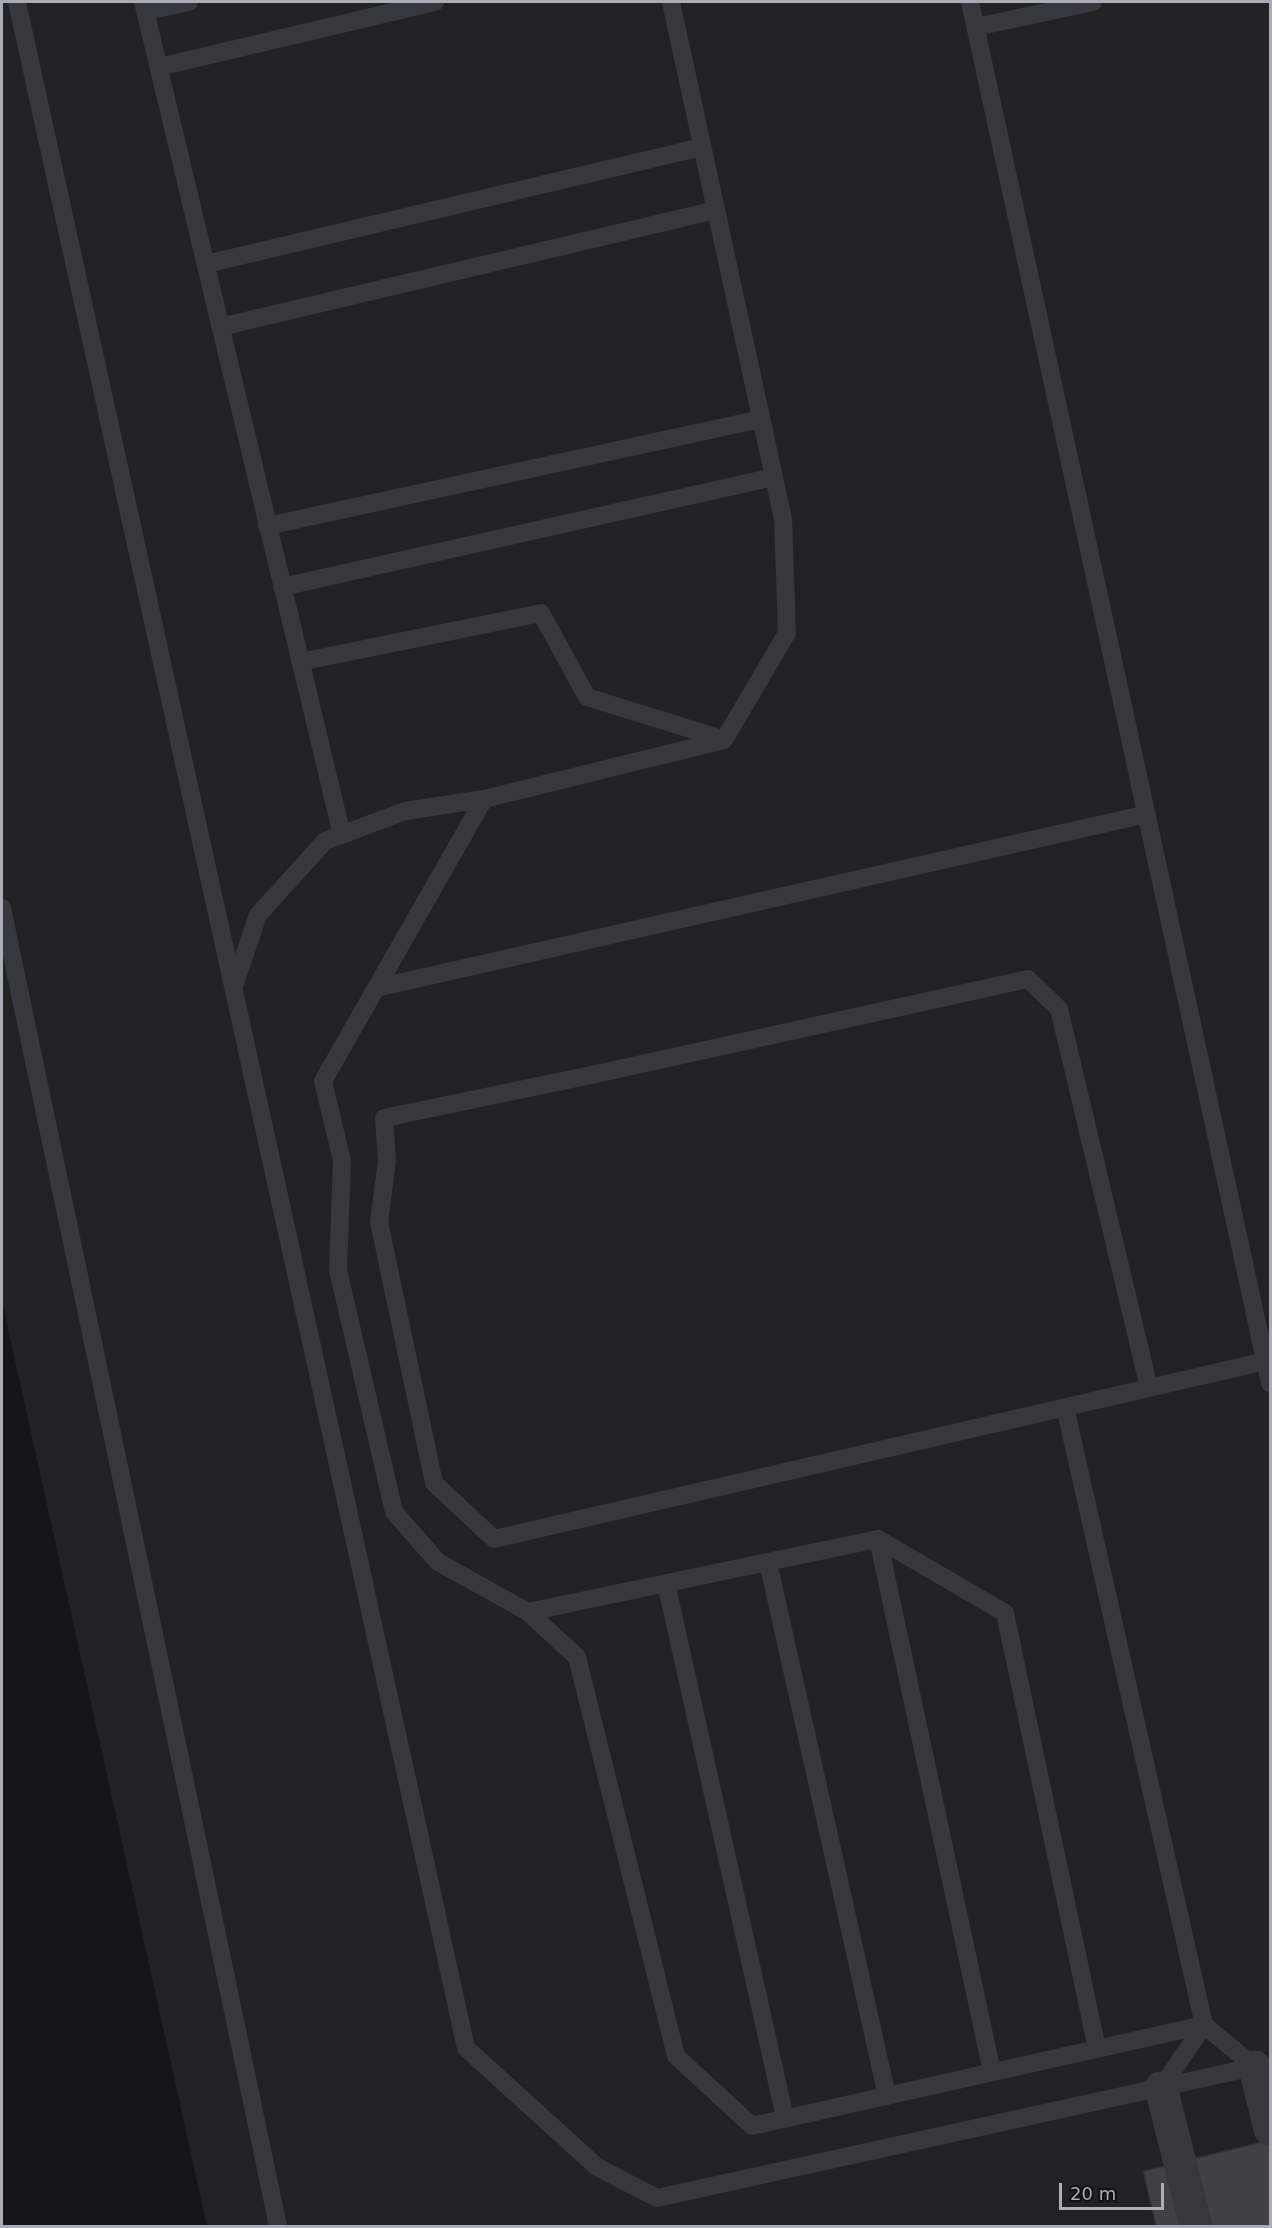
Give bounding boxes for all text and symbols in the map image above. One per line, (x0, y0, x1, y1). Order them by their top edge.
scale bar (1062, 2171, 1167, 2209)
text: 20 m (1070, 2183, 1116, 2204)

